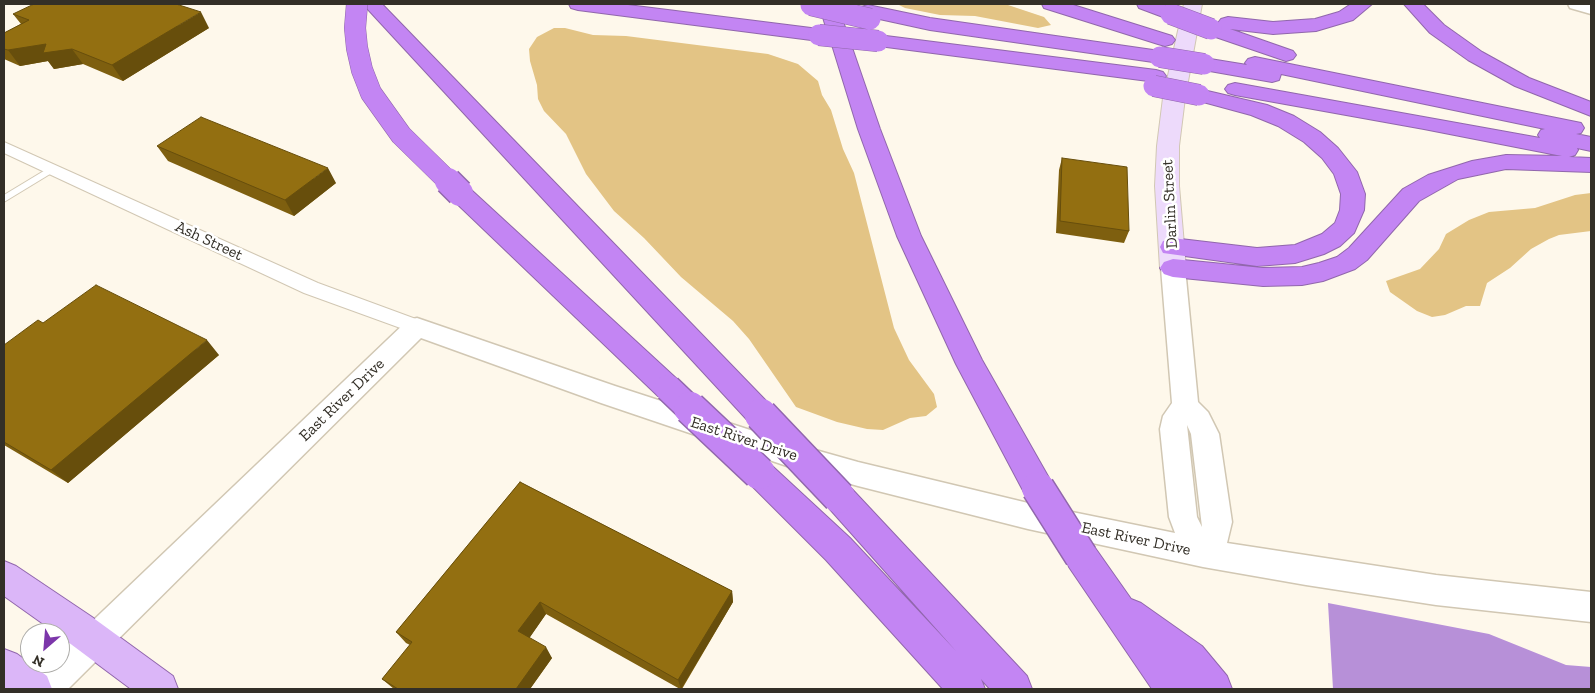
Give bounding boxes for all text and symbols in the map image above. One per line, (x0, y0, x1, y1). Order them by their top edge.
street label: Darlin Street (1158, 159, 1182, 249)
street label: Ash Street (172, 217, 246, 265)
street label: East River Drive (295, 354, 389, 446)
street label: East River Drive (688, 413, 800, 465)
street label: East River Drive (1080, 518, 1192, 560)
north arrow (20, 623, 70, 673)
text: N (30, 651, 47, 671)

